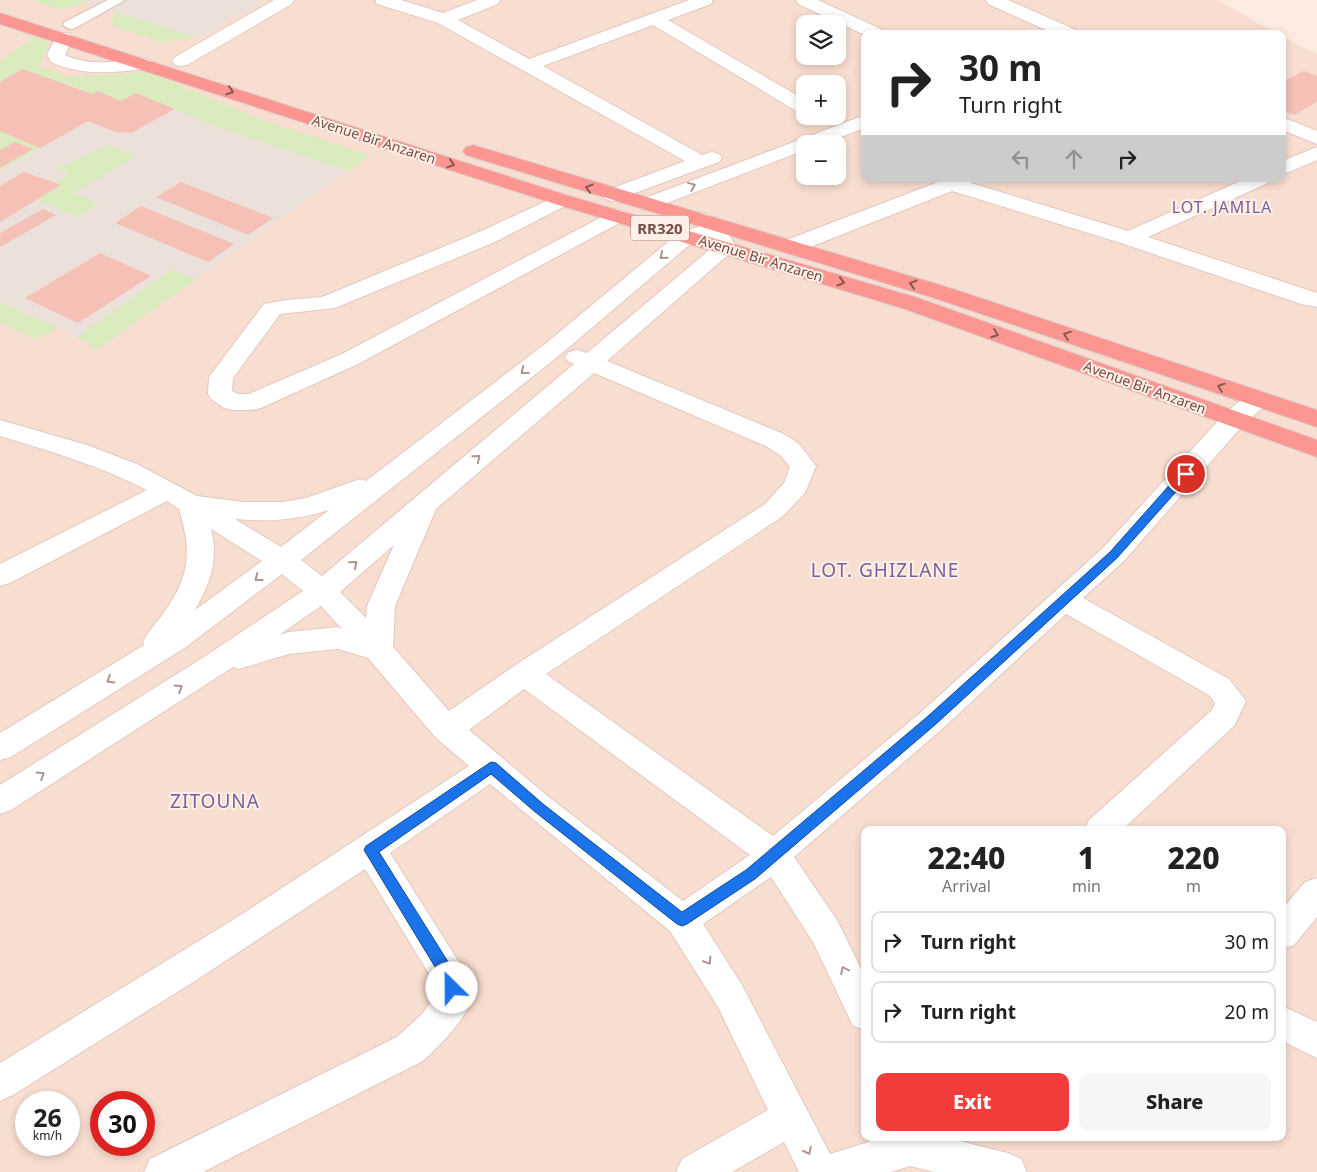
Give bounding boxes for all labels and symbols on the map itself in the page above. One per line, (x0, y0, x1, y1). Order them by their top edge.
one-way arrow (225, 86, 233, 96)
street label: Avenue Bir Anzaren (310, 110, 438, 168)
one-way arrow (446, 158, 454, 168)
one-way arrow (687, 182, 696, 192)
one-way arrow (586, 183, 594, 193)
district label: LOT. JAMILA (1172, 196, 1272, 218)
road number: RR320 (631, 216, 689, 240)
street label: Avenue Bir Anzaren (697, 230, 825, 286)
one-way arrow (659, 250, 668, 259)
one-way arrow (836, 277, 844, 287)
one-way arrow (909, 279, 918, 289)
one-way arrow (990, 328, 998, 338)
one-way arrow (1063, 331, 1072, 341)
street label: Avenue Bir Anzaren (1081, 356, 1209, 418)
one-way arrow (520, 365, 530, 374)
one-way arrow (1217, 383, 1226, 393)
pin (1165, 453, 1207, 495)
one-way arrow (472, 455, 481, 464)
district label: LOT. GHIZLANE (811, 557, 959, 583)
one-way arrow (349, 561, 358, 570)
one-way arrow (254, 572, 264, 581)
one-way arrow (106, 674, 115, 684)
one-way arrow (173, 685, 182, 694)
one-way arrow (36, 771, 45, 781)
district label: ZITOUNA (170, 788, 260, 814)
one-way arrow (701, 956, 711, 965)
position arrow (425, 961, 477, 1013)
one-way arrow (840, 966, 850, 975)
speed limit sign: 30 (90, 1091, 155, 1156)
one-way arrow (802, 1146, 812, 1155)

